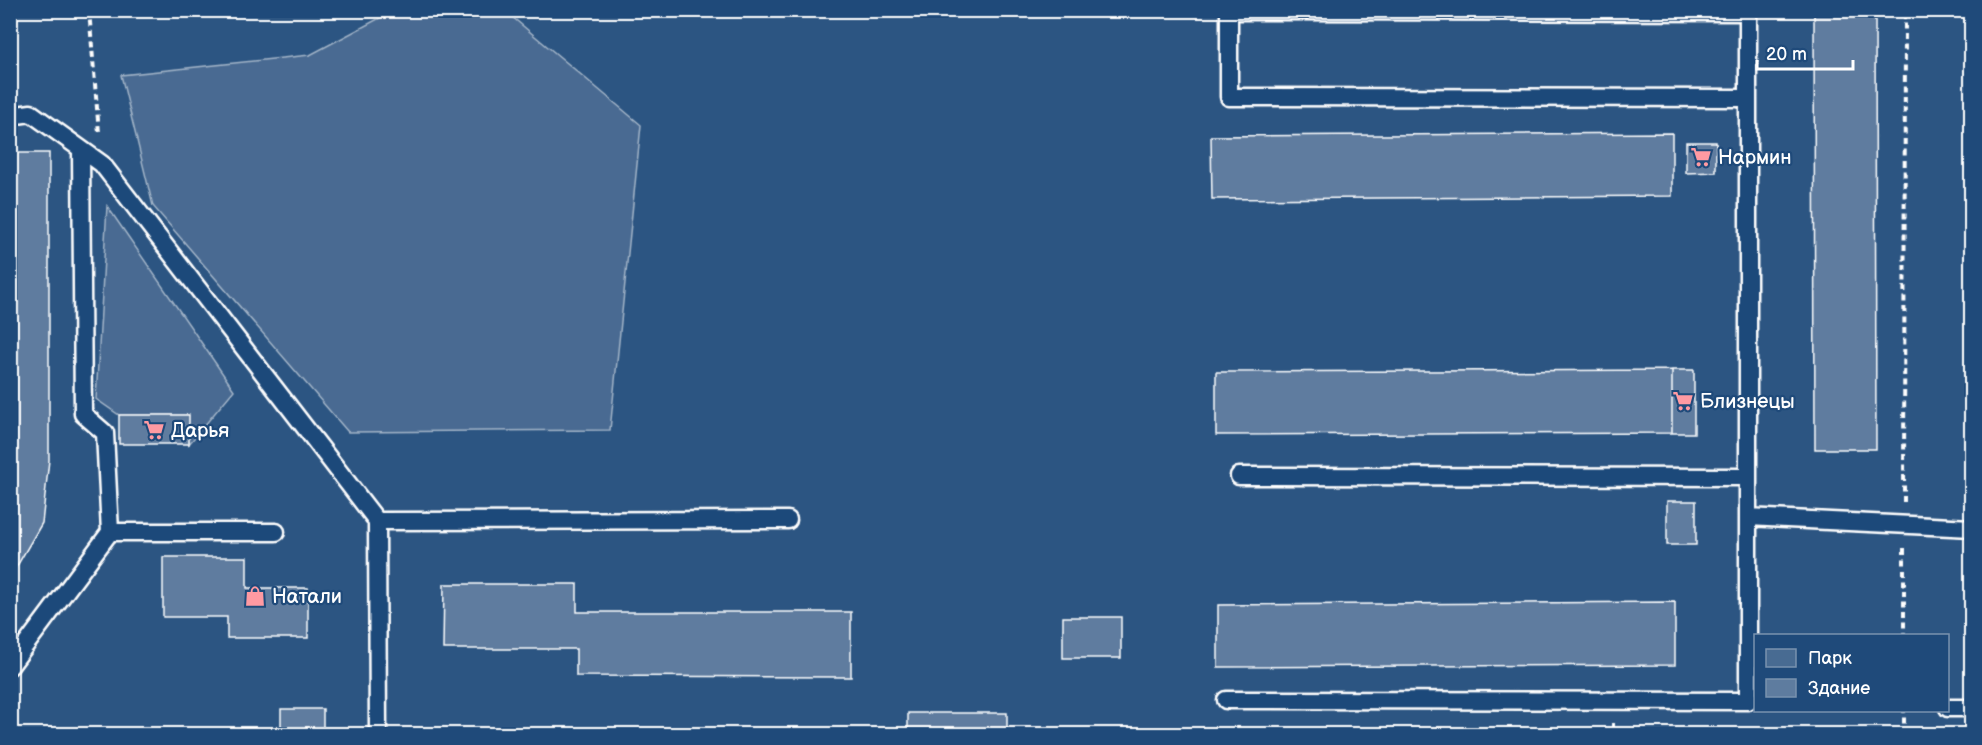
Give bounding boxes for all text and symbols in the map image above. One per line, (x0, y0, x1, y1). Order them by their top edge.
scale bar (1757, 33, 1853, 71)
text: 20 m (1766, 44, 1807, 65)
supermarket icon: Нармин (1689, 145, 1713, 169)
place label: Нармин (1718, 146, 1792, 170)
supermarket icon: Близнецы (1671, 389, 1695, 413)
place label: Близнецы (1700, 390, 1795, 414)
supermarket icon: Дарья (142, 418, 166, 442)
place label: Дарья (171, 419, 229, 443)
shop icon: Натали (243, 584, 267, 608)
place label: Натали (272, 585, 342, 609)
legend (1754, 634, 1949, 712)
text: Парк (1808, 648, 1852, 669)
text: Здание (1808, 678, 1870, 699)

